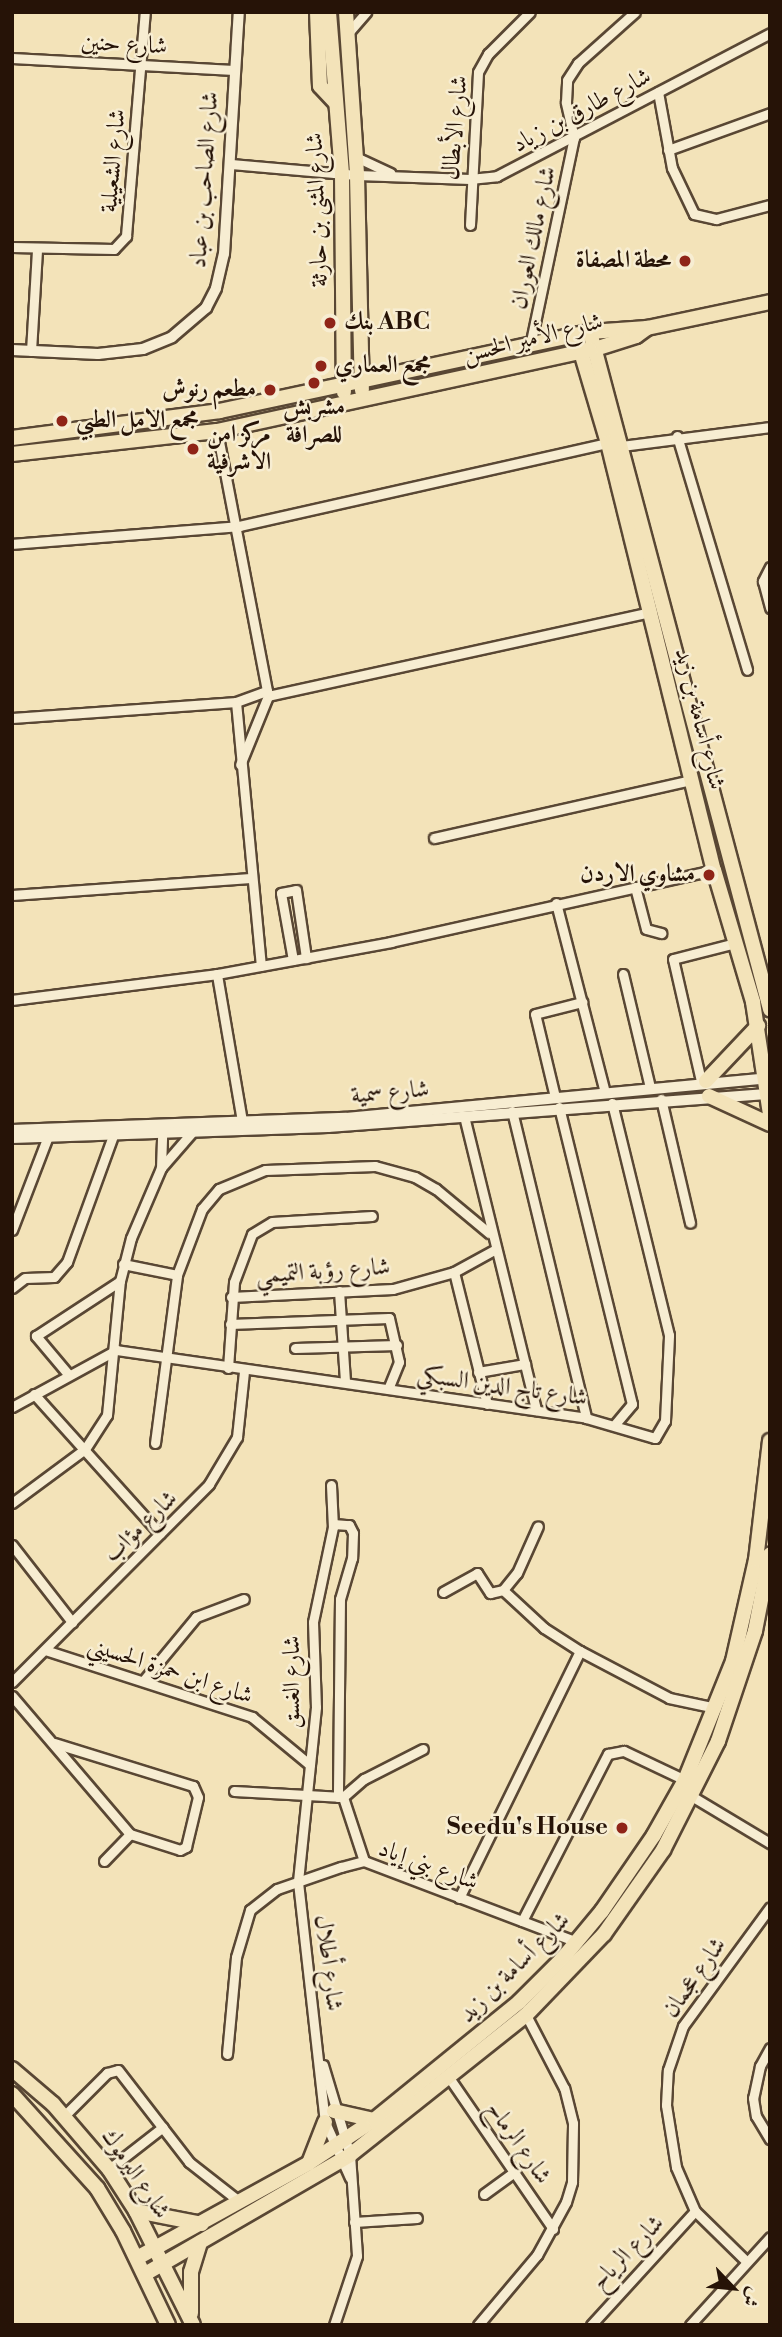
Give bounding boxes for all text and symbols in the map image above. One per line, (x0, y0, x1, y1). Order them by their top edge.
street label: شارع حنين (80, 28, 168, 62)
street label: شارع طارق بن زياد (508, 62, 656, 160)
street label: شارع الأبطال (437, 74, 475, 182)
street label: شارع الصاحب بن عباد (184, 91, 226, 269)
street label: شارع الشعيلية (95, 108, 133, 214)
street label: شارع المثنى بن حارثة (301, 132, 335, 288)
street label: شارع مالك العوران (505, 164, 563, 312)
place label: محطة المصفاة (576, 247, 671, 275)
marker: محطة المصفاة (677, 253, 693, 269)
street label: شارع الأمير الحسن (460, 308, 606, 370)
place label: بنك ABC (344, 309, 430, 337)
marker: بنك ABC (322, 315, 338, 331)
place label: مجمع العماري (335, 352, 431, 380)
marker: مجمع العماري (313, 358, 329, 374)
marker: مشربش للصرافة (306, 375, 322, 391)
place label: مطعم رنوش (162, 376, 256, 404)
marker: مطعم رنوش (262, 382, 278, 398)
place label: مشربش للصرافة (283, 394, 345, 450)
place label: مجمع الامل الطبي (76, 407, 199, 435)
marker: مجمع الامل الطبي (54, 413, 70, 429)
place label: مركز امن الاشرفية (207, 421, 271, 477)
marker: مركز امن الاشرفية (185, 441, 201, 457)
street label: شارع أسامة بن زيد (668, 645, 730, 793)
place label: مشاوي الاردن (580, 861, 695, 889)
marker: مشاوي الاردن (701, 867, 717, 883)
street label: شارع سمية (350, 1075, 430, 1111)
street label: شارع رؤبة التميمي (255, 1253, 391, 1291)
street label: شارع تاج الدين السبكي (415, 1361, 589, 1413)
street label: شارع مؤاب (98, 1485, 184, 1569)
street label: شارع ابن حمزة الحسيني (84, 1631, 256, 1711)
street label: شارع الغسق (279, 1636, 307, 1728)
place label: Seedu's House (447, 1814, 608, 1842)
marker: Seedu's House (614, 1820, 630, 1836)
street label: شارع بني إياد (374, 1835, 482, 1897)
street label: شارع أسامة بن زيد (454, 1907, 576, 2029)
street label: شارع أطلال (308, 1913, 348, 2013)
street label: شارع عجمان (657, 1932, 733, 2024)
street label: شارع الرماح (479, 2096, 557, 2190)
street label: شارع اليرموك (94, 2123, 176, 2225)
street label: شارع الرياح (585, 2210, 671, 2296)
north arrow (698, 2253, 768, 2323)
text: ش (737, 2283, 767, 2311)

